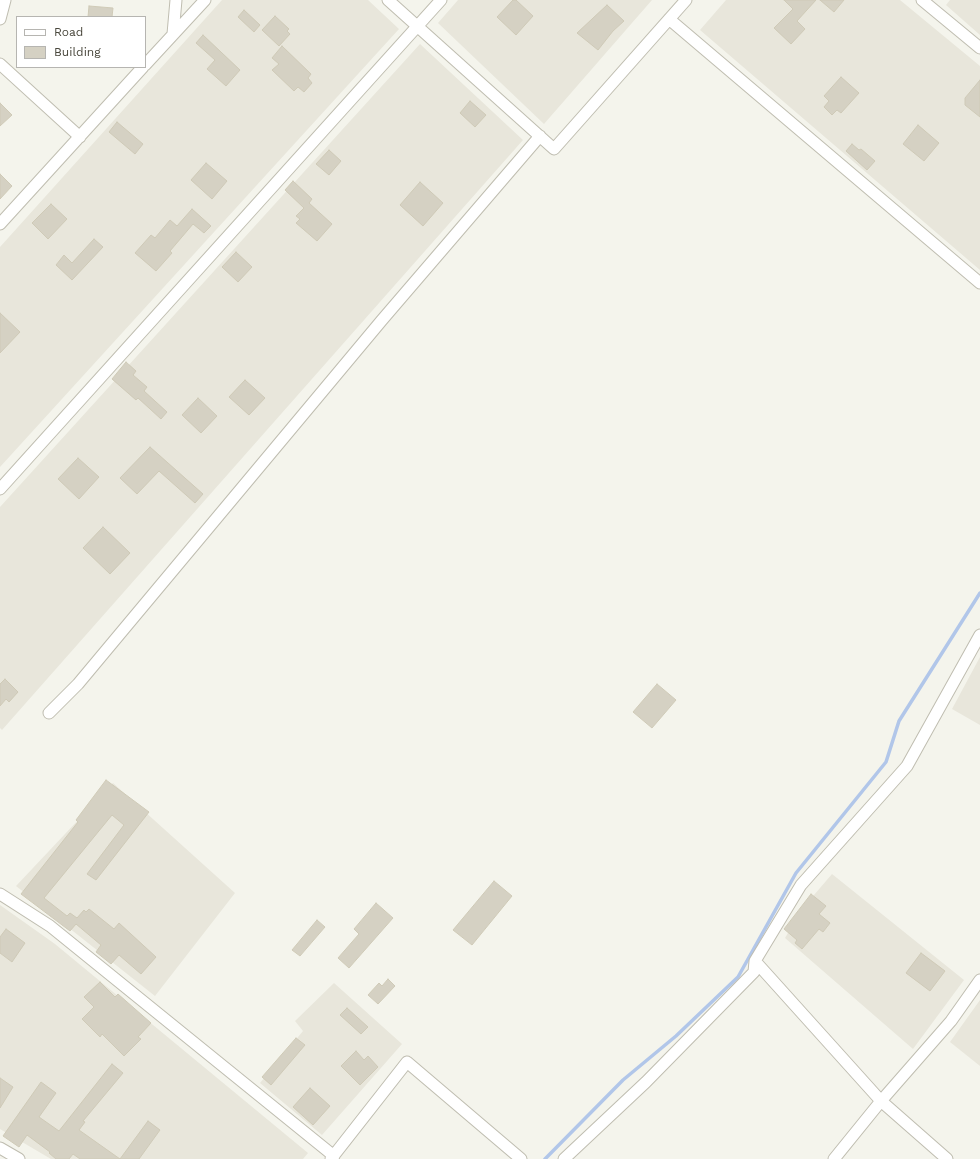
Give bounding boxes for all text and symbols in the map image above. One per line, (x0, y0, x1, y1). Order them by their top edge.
legend (16, 16, 146, 68)
text: Road (54, 25, 83, 39)
text: Building (54, 45, 101, 59)

